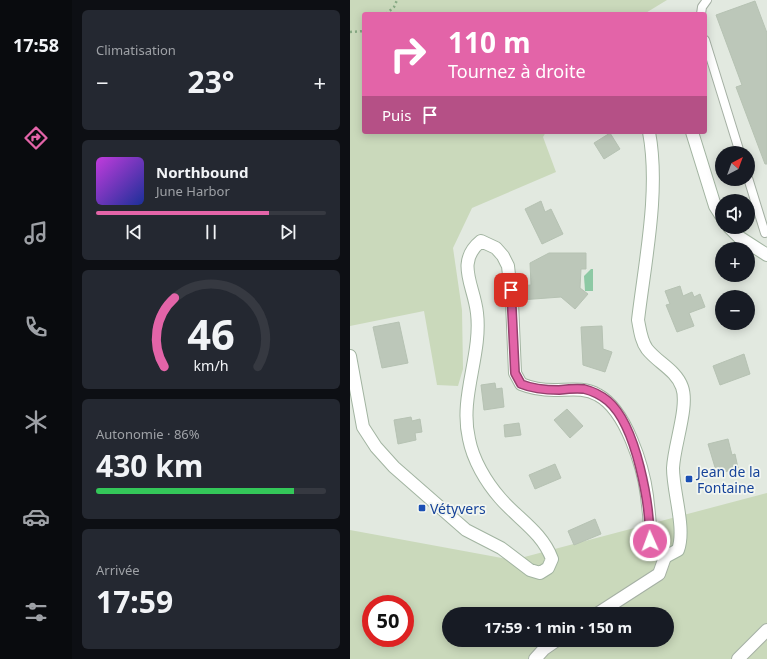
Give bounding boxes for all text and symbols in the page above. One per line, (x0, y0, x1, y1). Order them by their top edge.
text: 110 m (448, 23, 531, 61)
icon: right (382, 28, 434, 80)
text: 17:58 (13, 33, 59, 57)
text: Climatisation (96, 41, 176, 59)
text: Tournez à droite (448, 59, 586, 83)
text: 23° (187, 61, 235, 102)
text: − (96, 67, 109, 97)
text: + (313, 67, 326, 97)
icon: arrive (419, 104, 441, 126)
text: Puis (382, 105, 411, 125)
icon: directions (22, 124, 50, 152)
north arrow (715, 146, 755, 186)
map controls (715, 146, 755, 330)
text: Northbound (156, 162, 248, 182)
text: June Harbor (156, 182, 230, 200)
button: sound (715, 194, 755, 234)
icon: music (22, 219, 50, 247)
icon: previous (123, 221, 145, 243)
icon: pause (200, 221, 222, 243)
icon: next (277, 221, 299, 243)
button: + (715, 242, 755, 282)
pin (494, 273, 528, 307)
icon: arrive (500, 279, 522, 301)
button: − (715, 290, 755, 330)
text: 46 (187, 306, 235, 362)
icon: phone (22, 313, 50, 341)
text: km/h (193, 356, 229, 375)
icon: climate (22, 408, 50, 436)
text: Autonomie · 86% (96, 425, 200, 443)
text: 430 km (96, 445, 203, 486)
place label: Jean de la Fontaine (695, 462, 760, 497)
marker: Jean de la Fontaine (684, 474, 694, 484)
place label: Vétyvers (430, 499, 486, 518)
icon: car (22, 503, 50, 531)
marker: Vétyvers (417, 503, 427, 513)
position arrow (629, 520, 671, 562)
text: Arrivée (96, 561, 140, 579)
text: 17:59 (96, 581, 173, 622)
speed limit sign: 50 (362, 595, 414, 647)
icon: filters (22, 598, 50, 626)
text: 17:59 · 1 min · 150 m (484, 617, 632, 637)

